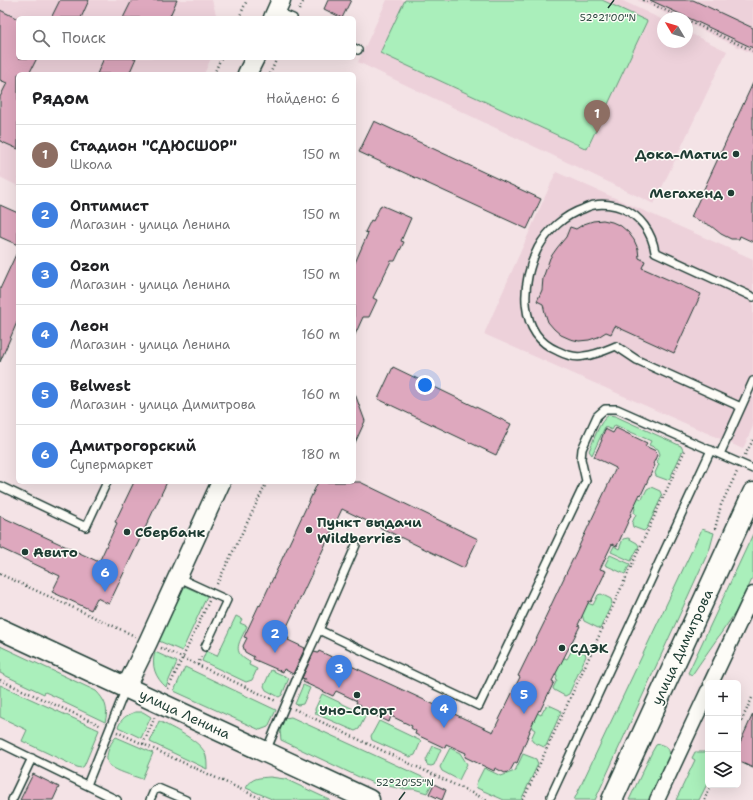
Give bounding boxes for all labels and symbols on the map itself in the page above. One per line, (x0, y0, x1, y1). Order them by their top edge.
text: 52°21'00"N (580, 11, 636, 24)
north arrow (657, 12, 693, 48)
pin: 1 (584, 100, 610, 133)
place label: Дока-Матис (635, 145, 728, 163)
marker: Дока-Матис (731, 149, 741, 159)
place label: Мегахенд (649, 184, 723, 202)
marker: Мегахенд (726, 188, 736, 198)
your location (415, 375, 435, 395)
place label: Пункт выдачи Wildberries (317, 513, 422, 547)
place label: Сбербанк (135, 523, 205, 541)
marker: Пункт выдачи Wildberries (304, 525, 314, 535)
marker: Сбербанк (122, 527, 132, 537)
place label: Авито (33, 543, 78, 561)
marker: Авито (20, 547, 30, 557)
pin: 6 (92, 559, 118, 592)
street label: улица Димитрова (647, 586, 717, 708)
pin: 2 (262, 620, 288, 653)
place label: СДЭК (570, 639, 609, 657)
marker: СДЭК (557, 643, 567, 653)
pin: 3 (326, 655, 352, 688)
pin: 5 (511, 681, 537, 714)
street label: улица Ленина (137, 685, 234, 743)
marker: Уно-Спорт (352, 690, 362, 700)
pin: 4 (431, 695, 457, 728)
place label: Уно-Спорт (319, 701, 396, 719)
text: 52°20'55"N (376, 776, 434, 789)

